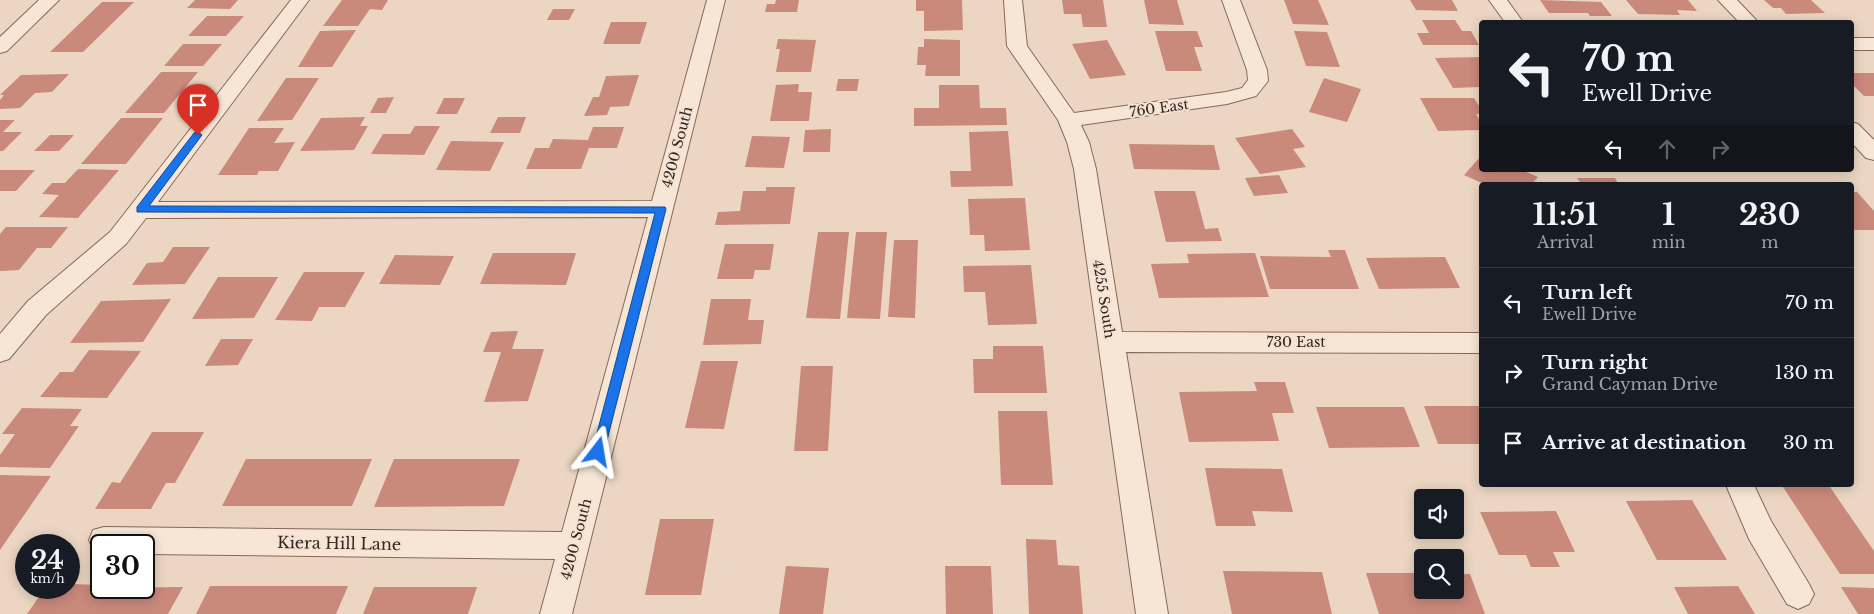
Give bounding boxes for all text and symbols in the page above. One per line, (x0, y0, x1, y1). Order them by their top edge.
text: 70 m (1582, 37, 1675, 80)
icon: left (1499, 40, 1564, 105)
text: Ewell Drive (1582, 80, 1712, 107)
pin (177, 84, 219, 135)
icon: arrive (184, 91, 212, 119)
street label: 760 East (1128, 95, 1190, 121)
street label: 4200 South (658, 104, 697, 190)
icon: left (1600, 135, 1628, 163)
icon: ahead (1653, 135, 1681, 163)
icon: right (1706, 135, 1734, 163)
text: 11:51 (1533, 196, 1598, 233)
text: 1 (1662, 196, 1675, 233)
text: 230 (1739, 196, 1800, 233)
text: Arrival (1537, 232, 1594, 252)
text: min (1652, 232, 1685, 252)
text: m (1761, 232, 1778, 252)
street label: 4255 South (1089, 258, 1119, 340)
text: Turn left (1542, 281, 1633, 304)
icon: left (1499, 289, 1527, 317)
text: 70 m (1785, 291, 1834, 314)
text: Ewell Drive (1542, 304, 1637, 324)
street label: 730 East (1266, 333, 1326, 351)
text: Turn right (1542, 351, 1648, 374)
icon: right (1499, 359, 1527, 387)
text: 130 m (1774, 361, 1834, 384)
text: Grand Cayman Drive (1542, 374, 1718, 394)
position arrow (571, 425, 623, 477)
icon: arrive (1499, 429, 1527, 457)
text: Arrive at destination (1542, 431, 1746, 454)
text: 30 m (1783, 431, 1834, 454)
map controls (1414, 489, 1464, 599)
button: sound (1414, 489, 1464, 539)
street label: 4200 South (557, 496, 596, 582)
street label: Kiera Hill Lane (277, 532, 401, 554)
speed limit sign: 30 (90, 534, 155, 599)
text: 24 (31, 545, 64, 576)
button: search (1414, 549, 1464, 599)
text: km/h (30, 571, 65, 586)

